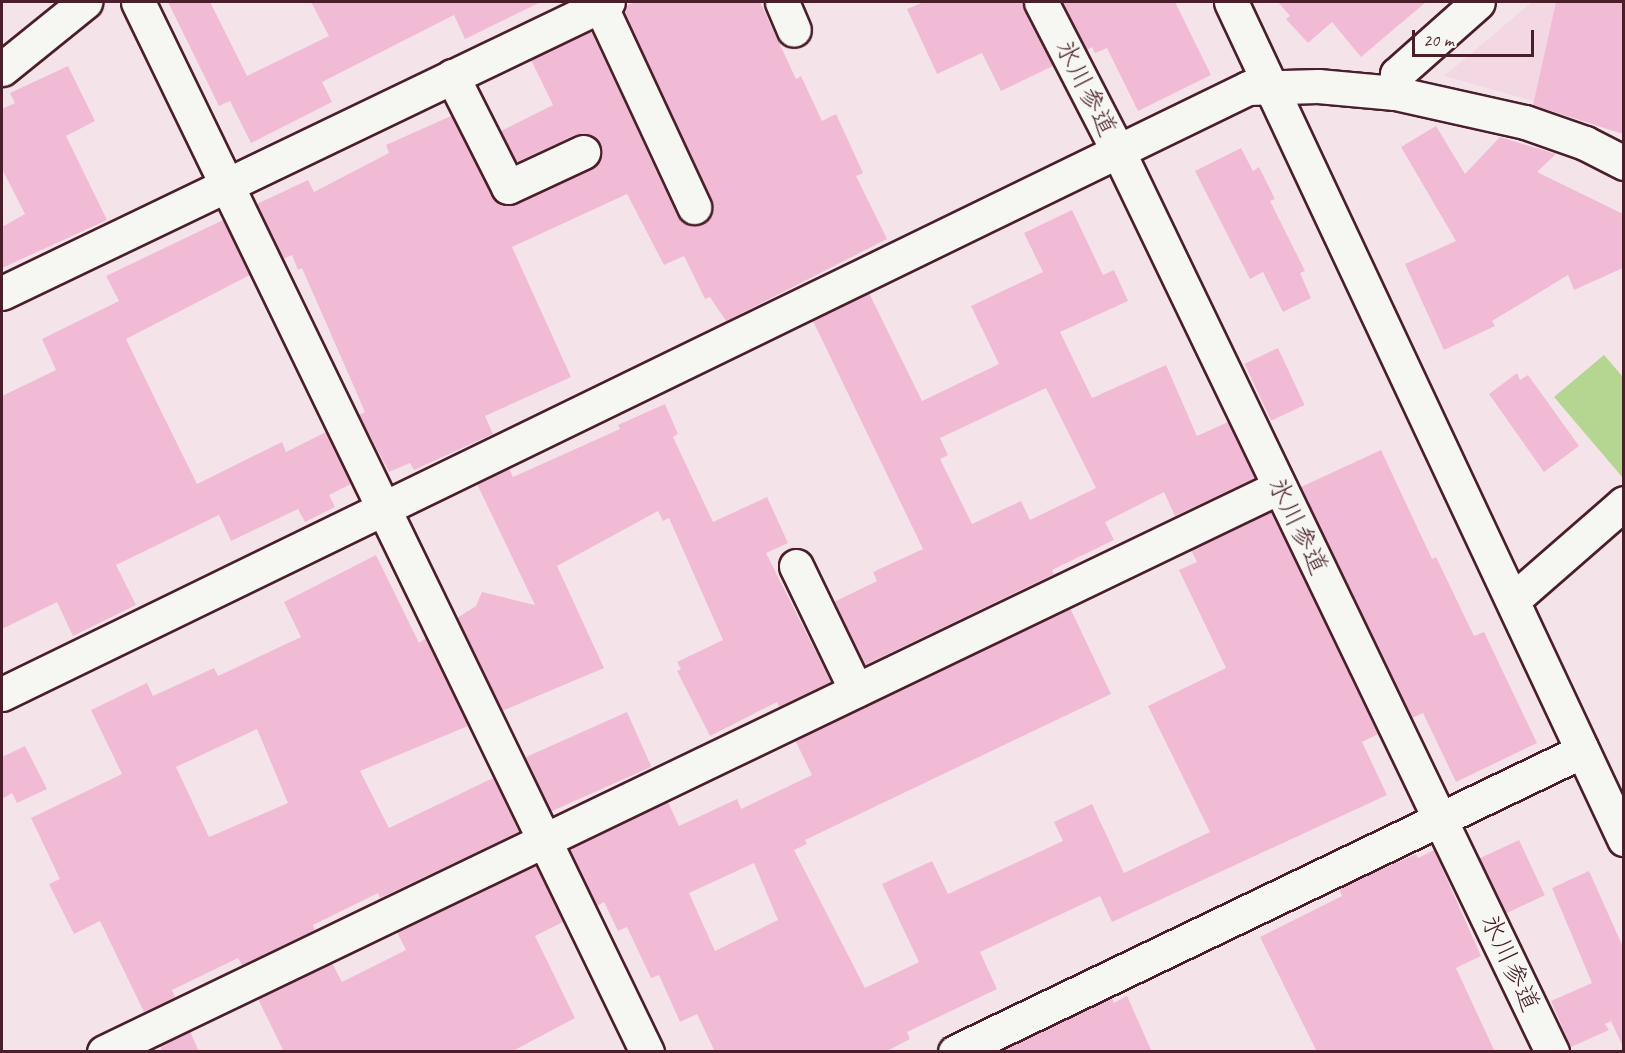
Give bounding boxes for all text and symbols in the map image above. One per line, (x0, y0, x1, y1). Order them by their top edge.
scale bar (1415, 18, 1536, 56)
text: 20 m (1423, 29, 1454, 51)
street label: 氷川参道 (1048, 35, 1124, 141)
street label: 氷川参道 (1261, 472, 1335, 580)
street label: 氷川参道 (1474, 909, 1546, 1017)

